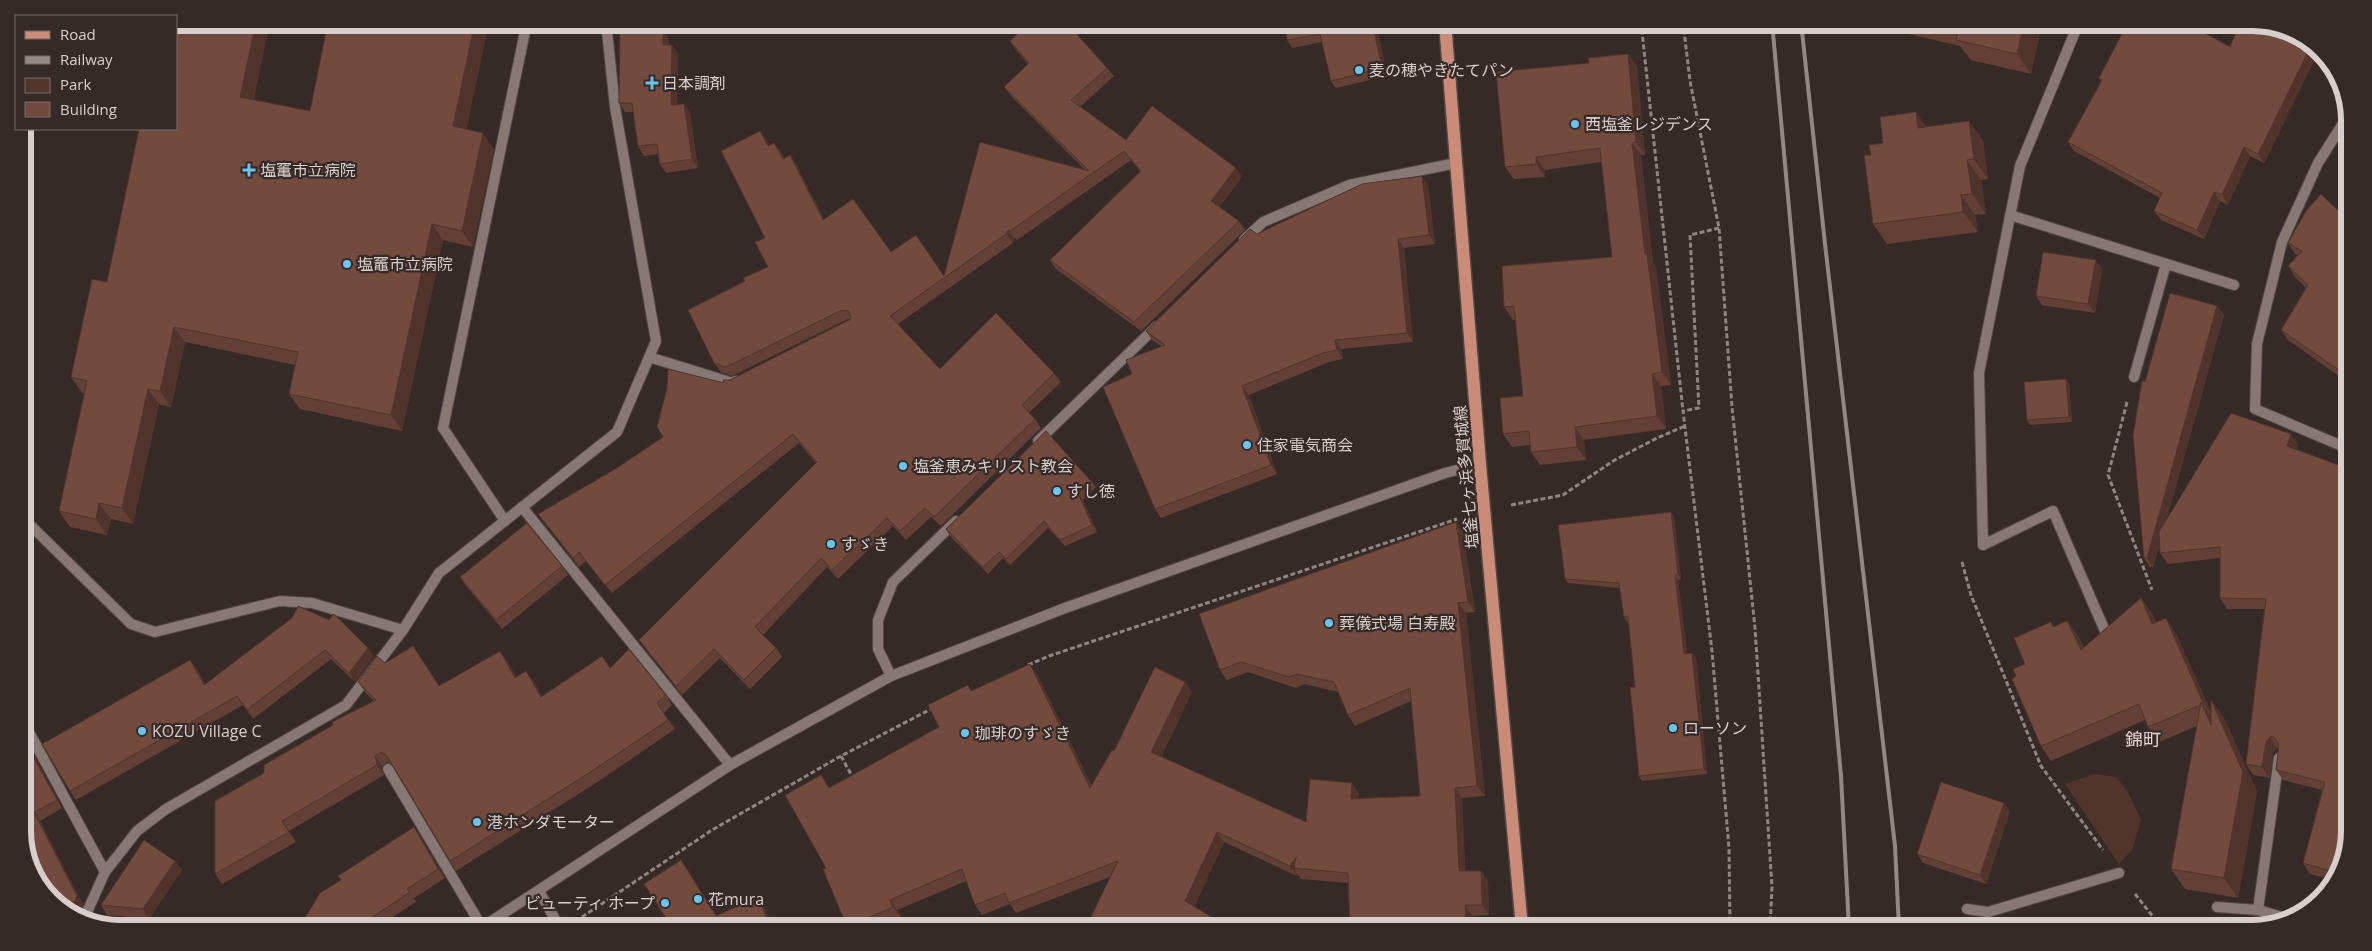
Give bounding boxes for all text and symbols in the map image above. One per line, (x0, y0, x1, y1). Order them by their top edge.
legend (15, 15, 178, 130)
text: Road (60, 24, 96, 44)
text: Railway (60, 49, 113, 69)
place label: 麦の穂やきたてパン (1369, 59, 1514, 81)
marker: 麦の穂やきたてパン (1353, 64, 1365, 76)
place label: 日本調剤 (662, 72, 726, 94)
text: Park (60, 74, 91, 94)
marker: 日本調剤 (646, 77, 658, 89)
text: Building (60, 99, 117, 119)
place label: 西塩釜レジデンス (1585, 113, 1713, 135)
marker: 西塩釜レジデンス (1569, 118, 1581, 130)
place label: 塩竃市立病院 (260, 159, 356, 181)
marker: 塩竃市立病院 (242, 163, 256, 177)
place label: 塩竈市立病院 (357, 253, 453, 275)
marker: 塩竈市立病院 (341, 258, 353, 270)
street label: 塩釜七ヶ浜多賀城線 (1449, 404, 1483, 550)
place label: 住家電気商会 (1257, 434, 1353, 456)
marker: 住家電気商会 (1241, 439, 1253, 451)
place label: 塩釜恵みキリスト教会 (913, 455, 1073, 477)
marker: 塩釜恵みキリスト教会 (897, 460, 909, 472)
place label: すし徳 (1067, 480, 1115, 502)
marker: すし徳 (1051, 485, 1063, 497)
place label: すゞき (841, 533, 889, 555)
marker: すゞき (825, 538, 837, 550)
place label: 葬儀式場 白寿殿 (1339, 612, 1455, 634)
marker: 葬儀式場 白寿殿 (1323, 617, 1335, 629)
place label: ローソン (1683, 717, 1747, 739)
place label: KOZU Village C (152, 720, 262, 742)
place label: 珈琲のすゞき (975, 722, 1071, 744)
marker: ローソン (1667, 722, 1679, 734)
marker: KOZU Village C (136, 725, 148, 737)
marker: 珈琲のすゞき (959, 727, 971, 739)
district label: 錦町 (2125, 727, 2161, 751)
place label: 港ホンダモーター (487, 811, 615, 833)
marker: 港ホンダモーター (471, 816, 483, 828)
place label: 花mura (708, 888, 764, 910)
place label: ビューティ ホープ (525, 892, 655, 914)
marker: 花mura (692, 893, 704, 905)
marker: ビューティ ホープ (659, 897, 671, 909)

